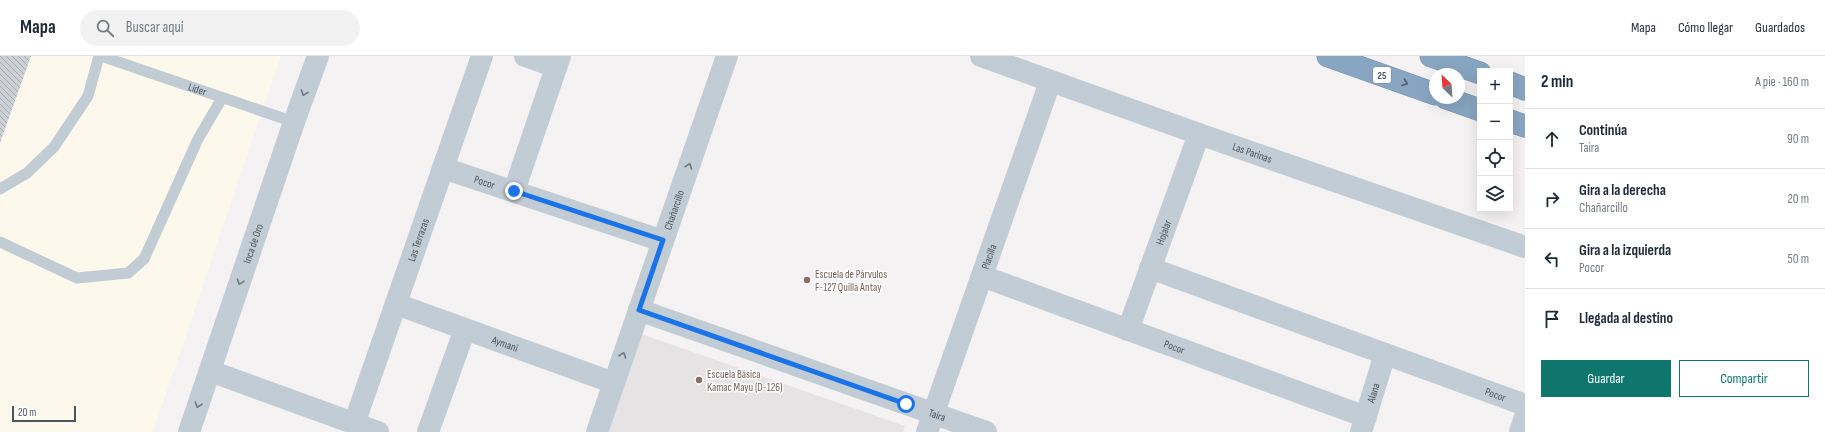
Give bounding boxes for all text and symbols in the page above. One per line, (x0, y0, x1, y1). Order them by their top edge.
search box (80, 10, 360, 46)
text: Mapa (20, 16, 56, 39)
icon: search (94, 17, 116, 39)
text: Buscar aquí (126, 18, 183, 37)
text: Mapa (1631, 19, 1656, 36)
text: Cómo llegar (1678, 19, 1733, 36)
text: Guardados (1755, 19, 1805, 36)
road number: 25 (1373, 67, 1391, 83)
north arrow (1429, 68, 1465, 104)
map controls (1477, 68, 1513, 212)
button: + (1477, 68, 1513, 104)
text: 2 min (1541, 72, 1573, 92)
text: A pie · 160 m (1755, 74, 1809, 90)
one-way arrow (1401, 78, 1408, 87)
street label: Lider (187, 80, 208, 99)
one-way arrow (301, 89, 309, 96)
button: − (1477, 104, 1513, 140)
text: Continúa (1579, 121, 1627, 140)
icon: ahead (1541, 128, 1563, 150)
text: 90 m (1787, 131, 1809, 147)
street label: Las Parinas (1231, 140, 1274, 166)
button: locate (1477, 140, 1513, 176)
text: Taira (1579, 140, 1599, 156)
one-way arrow (684, 163, 693, 170)
street label: Pocor (472, 173, 497, 192)
button: layers (1477, 176, 1513, 212)
text: Gira a la derecha (1579, 181, 1666, 200)
route end (505, 182, 523, 200)
street label: Chañarcillo (661, 188, 687, 232)
icon: right (1541, 188, 1563, 210)
text: 20 m (1787, 191, 1809, 207)
text: Chañarcillo (1579, 200, 1628, 216)
street label: Las Terrazas (405, 217, 432, 263)
street label: Hojalar (1153, 218, 1174, 247)
street label: Inca de Oro (241, 222, 266, 265)
text: Gira a la izquierda (1579, 241, 1671, 260)
street label: Placilla (979, 242, 1000, 271)
icon: left (1541, 248, 1563, 270)
text: 50 m (1788, 251, 1809, 267)
text: Pocor (1579, 260, 1604, 276)
place label: Escuela de Párvulos F-127 Quilla Antay (815, 268, 887, 294)
marker: Escuela de Párvulos F-127 Quilla Antay (802, 275, 812, 285)
one-way arrow (236, 278, 245, 285)
icon: arrive (1541, 308, 1563, 330)
text: Llegada al destino (1579, 309, 1673, 328)
street label: Aymani (489, 333, 520, 355)
street label: Pocor (1162, 337, 1187, 357)
one-way arrow (619, 352, 627, 359)
button: Guardar (1541, 360, 1671, 397)
button: Compartir (1679, 360, 1809, 397)
place label: Escuela Básica Kamac Mayu (D-126) (707, 368, 782, 394)
marker: Escuela Básica Kamac Mayu (D-126) (694, 375, 704, 385)
street label: Alana (1364, 381, 1383, 405)
street label: Pocor (1483, 385, 1508, 405)
route start (897, 395, 915, 413)
one-way arrow (195, 402, 203, 409)
scale bar (12, 404, 76, 423)
text: 20 m (18, 406, 36, 419)
street label: Taira (927, 406, 947, 424)

